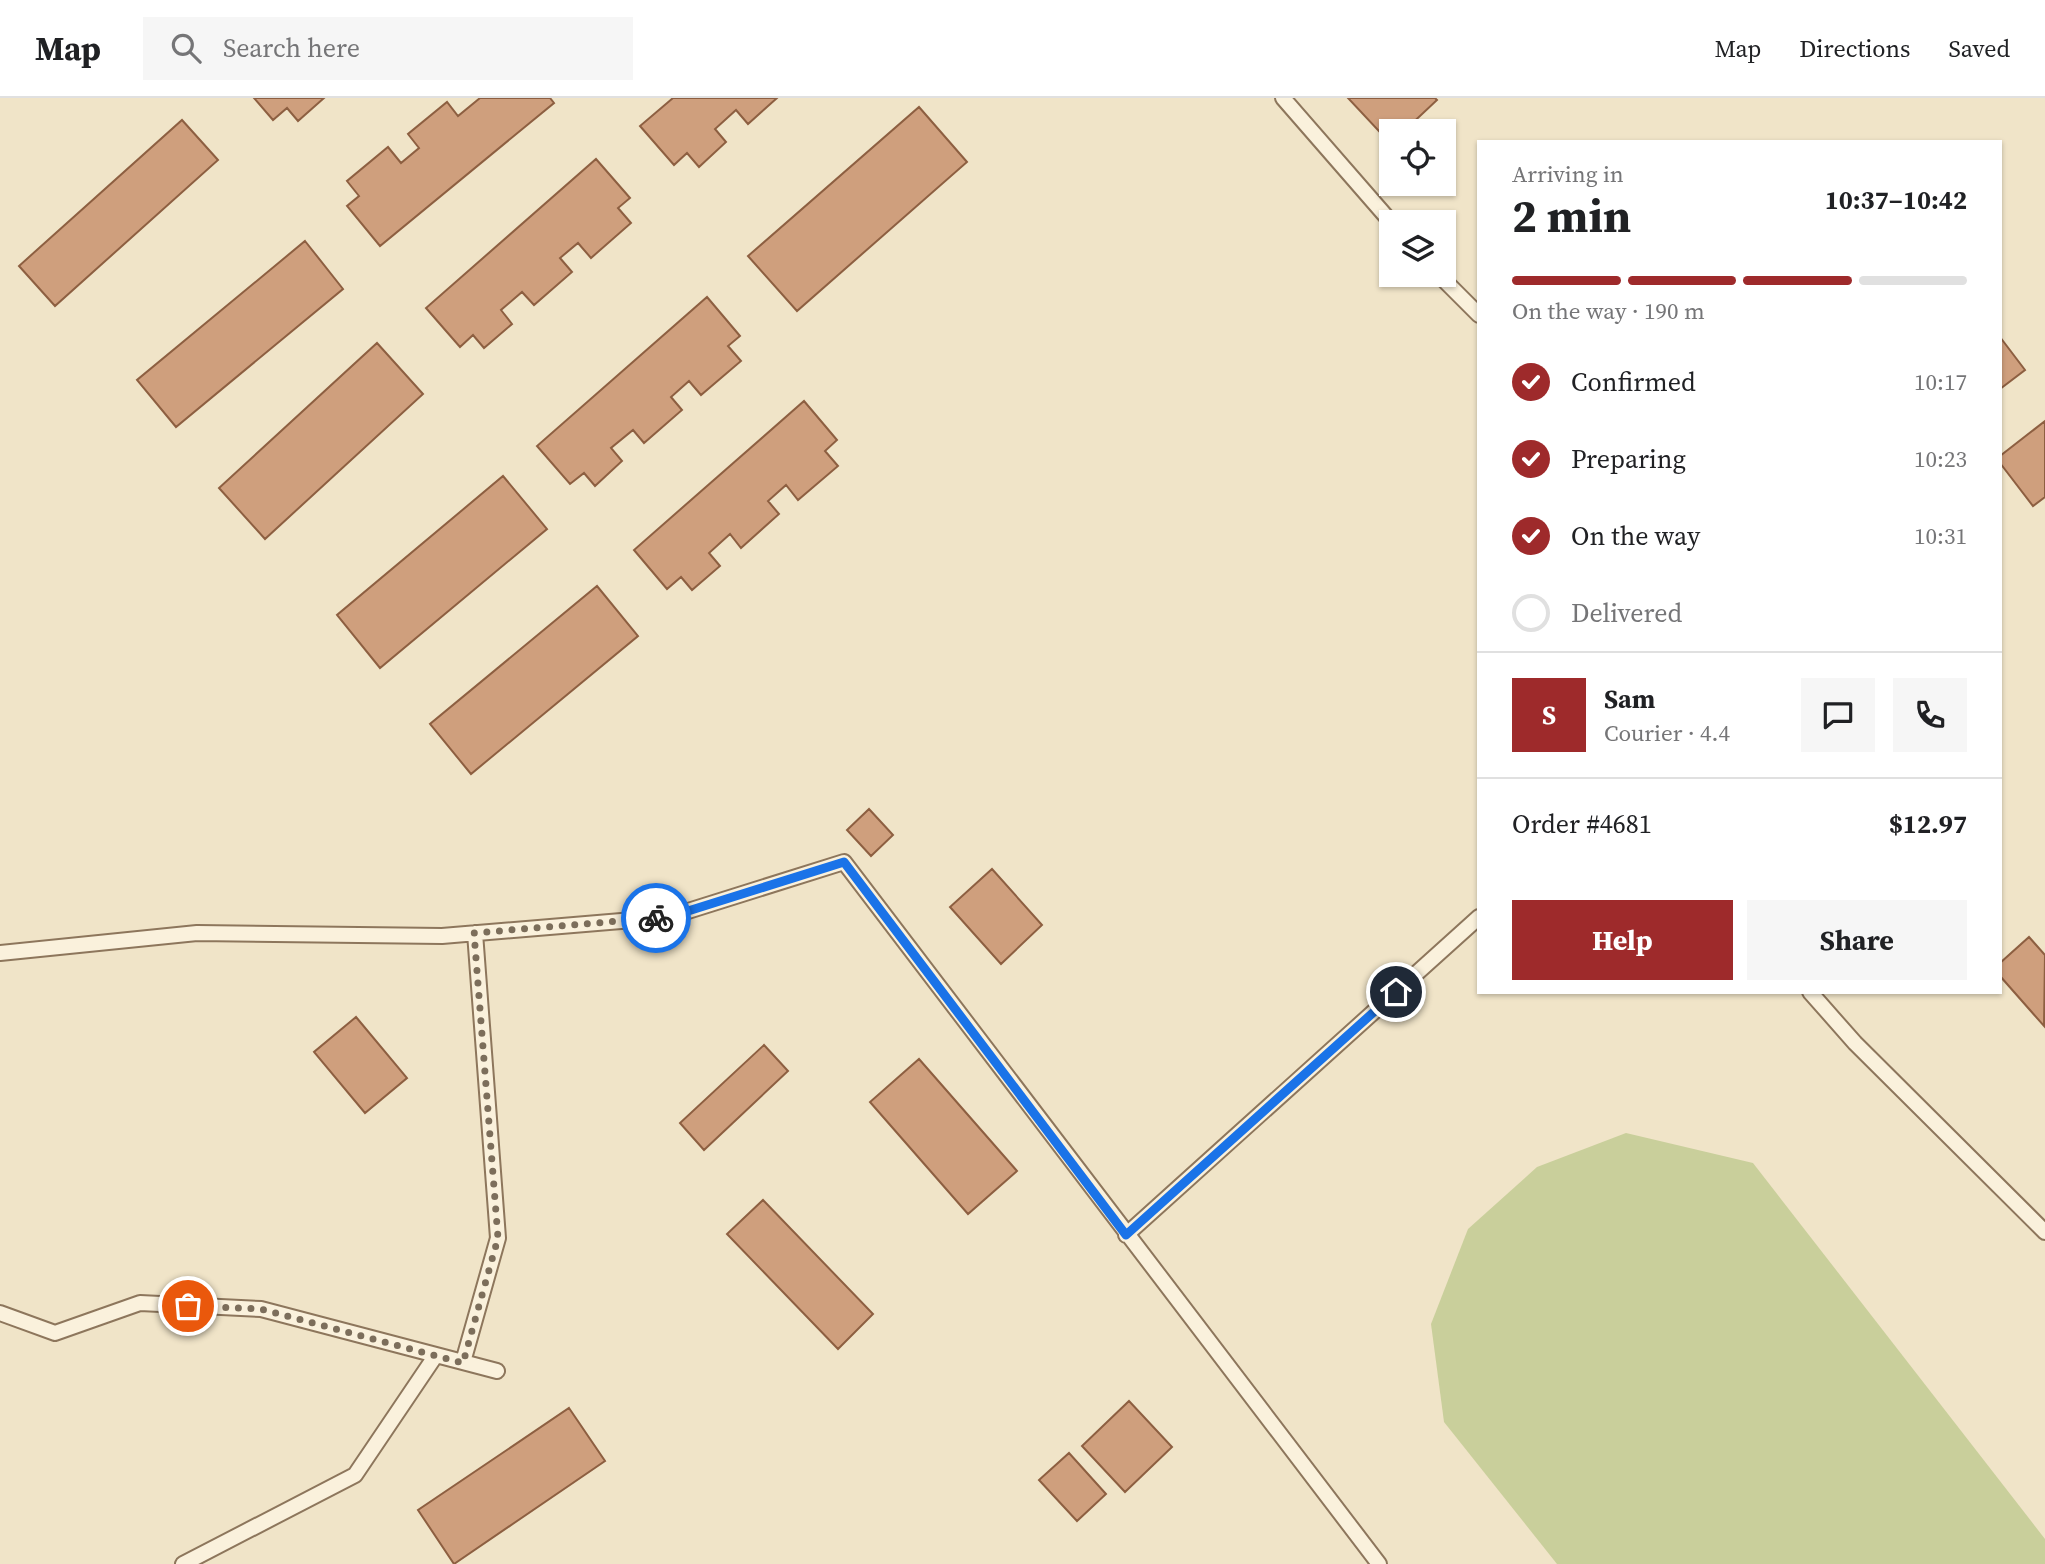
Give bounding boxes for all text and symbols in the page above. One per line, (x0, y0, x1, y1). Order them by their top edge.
search box (143, 17, 633, 80)
text: Map (35, 26, 101, 71)
icon: search (167, 29, 205, 67)
text: Search here (223, 30, 360, 66)
text: Map (1714, 32, 1761, 65)
text: Directions (1799, 32, 1910, 65)
text: Saved (1948, 32, 2010, 65)
map controls (1379, 119, 1456, 287)
button: locate (1379, 119, 1456, 196)
text: Arriving in (1512, 158, 1624, 190)
text: 10:37–10:42 (1825, 182, 1967, 218)
text: 2 min (1512, 184, 1631, 247)
button: layers (1379, 210, 1456, 287)
text: On the way · 190 m (1512, 295, 1705, 327)
icon: check (1512, 363, 1550, 401)
text: Confirmed (1571, 364, 1696, 400)
text: 10:17 (1914, 366, 1967, 398)
icon: check (1512, 440, 1550, 478)
text: Preparing (1571, 441, 1686, 477)
text: 10:23 (1914, 443, 1967, 475)
icon: check (1512, 517, 1550, 555)
text: On the way (1571, 518, 1700, 554)
text: 10:31 (1914, 520, 1967, 552)
text: Delivered (1571, 595, 1682, 631)
button: chat (1801, 678, 1875, 752)
button: phone (1893, 678, 1967, 752)
text: Sam (1604, 681, 1655, 717)
text: S (1542, 697, 1556, 733)
text: Courier · 4.4 (1604, 717, 1730, 749)
text: Order #4681 (1512, 806, 1652, 842)
text: $12.97 (1889, 806, 1967, 842)
courier (621, 883, 691, 953)
icon: bike (637, 899, 675, 937)
button: Help (1512, 900, 1733, 980)
button: Share (1747, 900, 1967, 980)
pin (1366, 962, 1426, 1022)
icon: home (1377, 973, 1415, 1011)
pin (158, 1276, 218, 1336)
icon: bag (169, 1287, 207, 1325)

